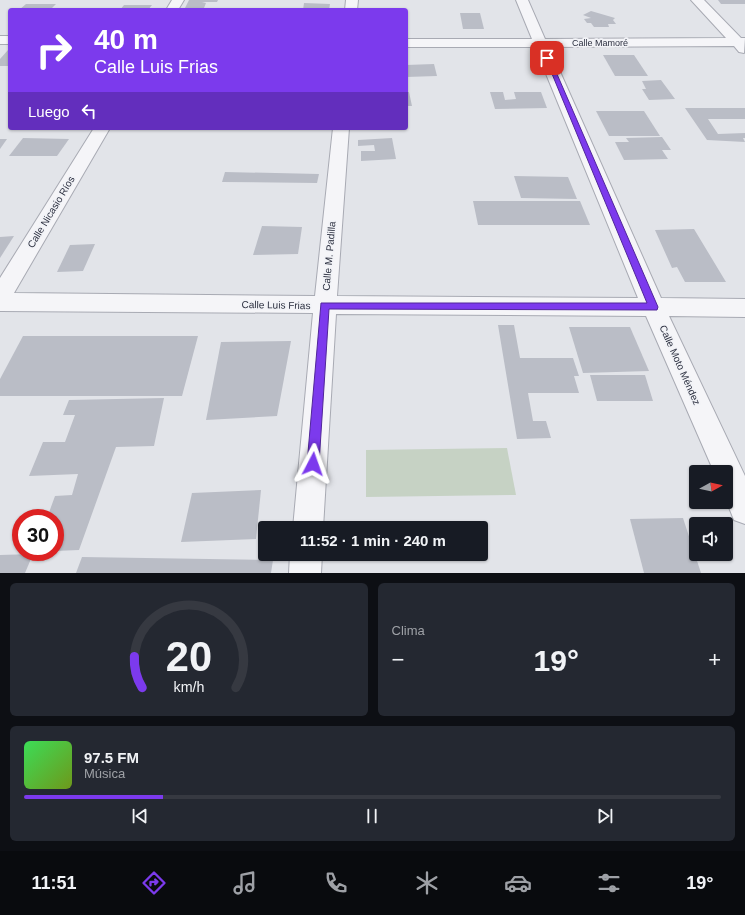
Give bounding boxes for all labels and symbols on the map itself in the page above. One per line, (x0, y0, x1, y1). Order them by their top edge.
street label: Calle Mamoré (572, 38, 628, 48)
pin (530, 41, 564, 75)
street label: Calle Nicasio Ríos (25, 174, 77, 250)
street label: Calle M. Padilla (320, 220, 338, 291)
street label: Calle Luis Frias (241, 299, 311, 311)
street label: Calle Moto Méndez (657, 323, 703, 407)
position arrow (292, 443, 334, 485)
north arrow (689, 465, 733, 509)
speed limit sign: 30 (12, 509, 64, 561)

